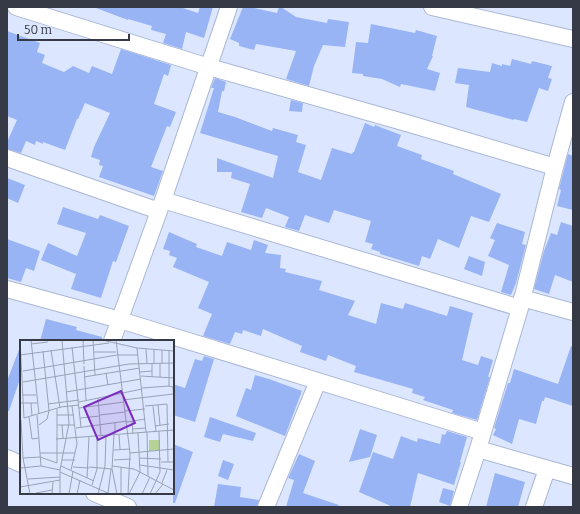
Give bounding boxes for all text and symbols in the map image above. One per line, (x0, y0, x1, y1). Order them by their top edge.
scale bar (18, 16, 129, 42)
text: 50 m (24, 23, 53, 37)
inset map (20, 340, 174, 494)

